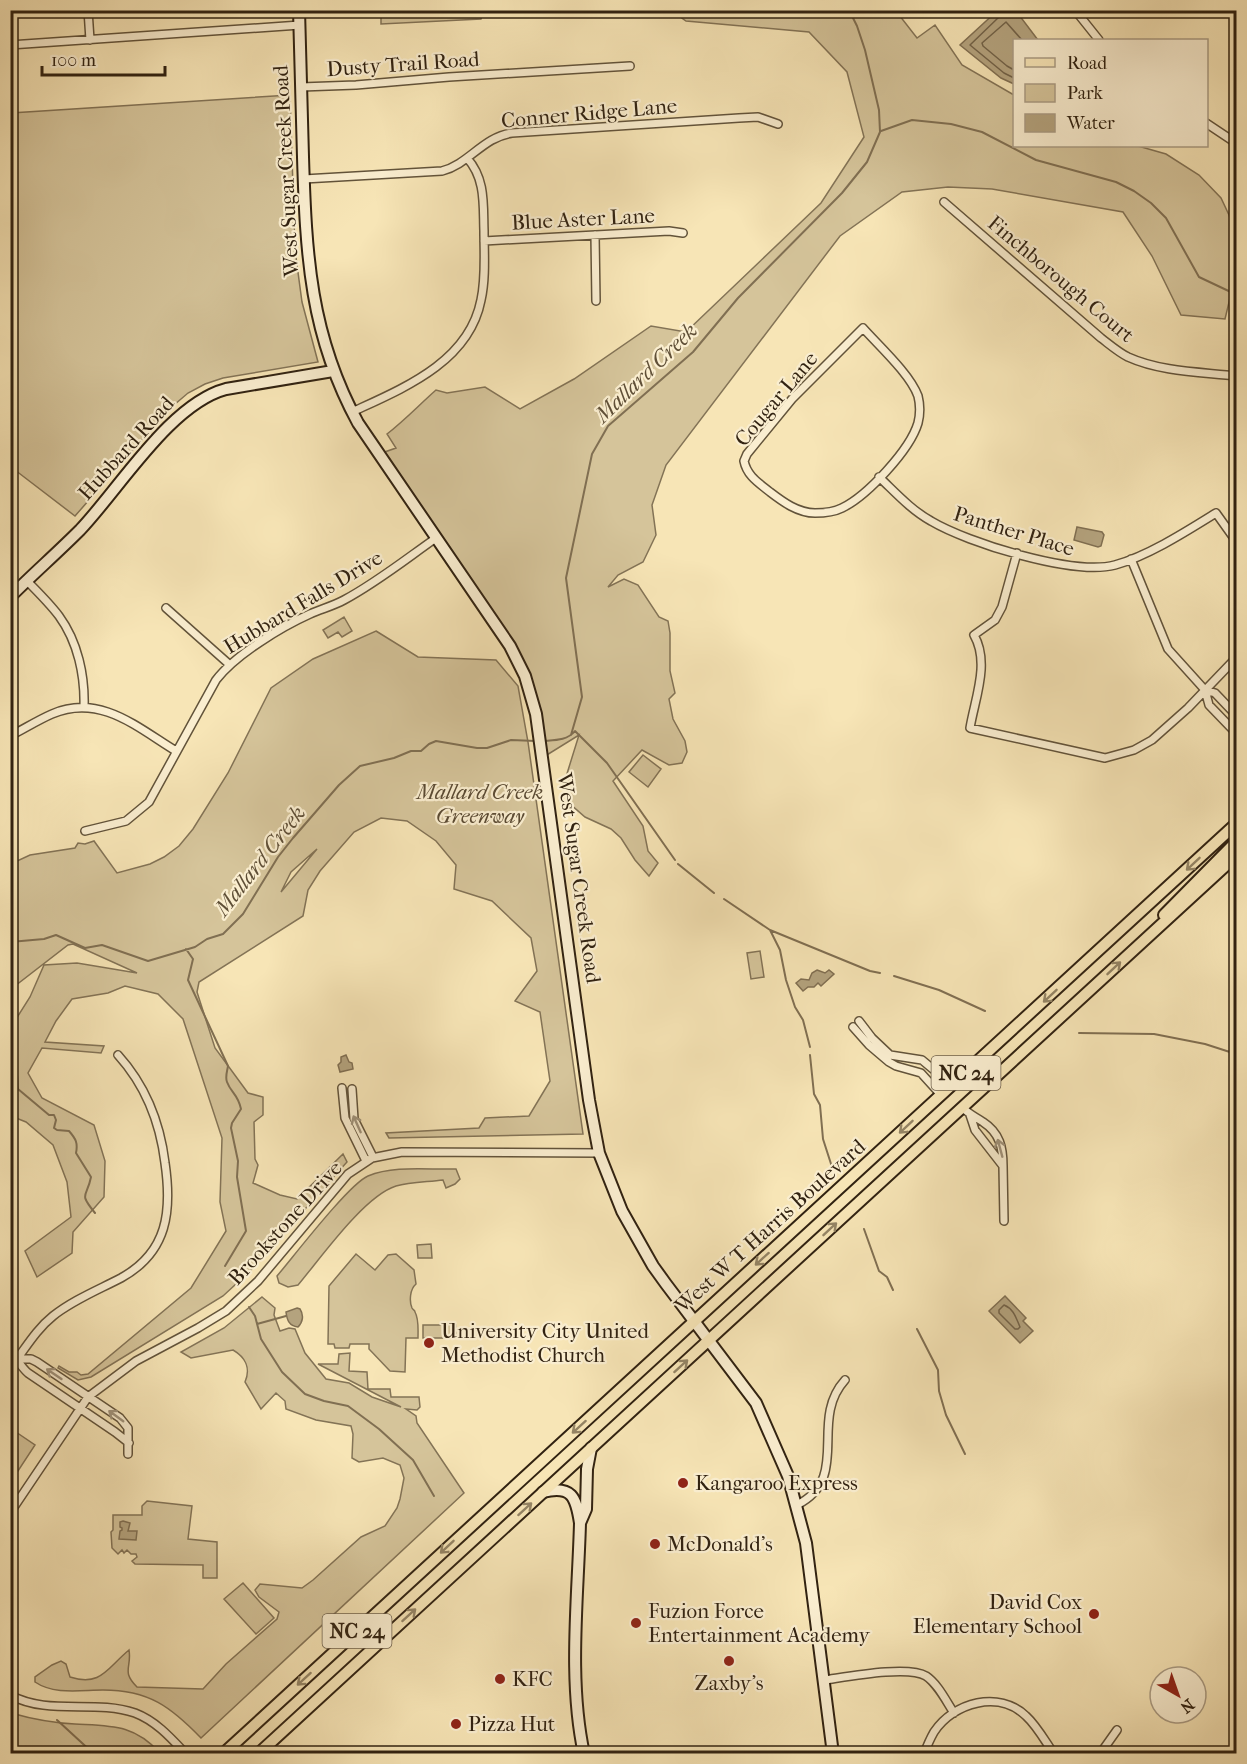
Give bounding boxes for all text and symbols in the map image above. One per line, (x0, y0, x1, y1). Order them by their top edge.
scale bar (42, 39, 165, 77)
legend (1013, 39, 1208, 147)
street label: Dusty Trail Road (326, 47, 481, 81)
text: 100 m (51, 50, 96, 71)
text: Road (1067, 53, 1107, 74)
street label: West Sugar Creek Road (268, 64, 304, 278)
text: Park (1067, 83, 1104, 104)
street label: Conner Ridge Lane (500, 93, 678, 133)
text: Water (1066, 113, 1115, 134)
street label: Blue Aster Lane (511, 203, 655, 235)
street label: Finchborough Court (983, 211, 1139, 348)
water label: Mallard Creek (588, 318, 703, 430)
street label: Cougar Lane (730, 347, 822, 451)
street label: Hubbard Road (73, 391, 179, 505)
street label: Panther Place (951, 501, 1077, 561)
street label: Hubbard Falls Drive (219, 545, 387, 659)
street label: West Sugar Creek Road (552, 770, 606, 985)
park label: Mallard Creek Greenway (415, 780, 543, 828)
water label: Mallard Creek (208, 801, 311, 923)
one-way arrow (1186, 856, 1201, 871)
one-way arrow (1107, 961, 1122, 976)
one-way arrow (1043, 989, 1058, 1003)
road number: NC 24 (932, 1056, 1000, 1090)
one-way arrow (351, 1116, 362, 1134)
one-way arrow (899, 1120, 914, 1134)
street label: West W T Harris Boulevard (669, 1134, 870, 1318)
one-way arrow (994, 1139, 1006, 1158)
street label: Brookstone Drive (223, 1156, 347, 1290)
one-way arrow (822, 1222, 837, 1236)
one-way arrow (755, 1252, 770, 1266)
place label: University City United Methodist Church (441, 1319, 649, 1367)
marker: University City United Methodist Church (422, 1336, 436, 1350)
one-way arrow (673, 1359, 688, 1373)
one-way arrow (46, 1368, 63, 1380)
one-way arrow (108, 1410, 124, 1422)
one-way arrow (572, 1420, 587, 1434)
place label: Kangaroo Express (695, 1471, 858, 1495)
marker: Kangaroo Express (676, 1476, 690, 1490)
one-way arrow (517, 1502, 532, 1516)
place label: McDonald's (667, 1532, 773, 1556)
marker: McDonald's (648, 1537, 662, 1551)
one-way arrow (440, 1540, 455, 1554)
place label: David Cox Elementary School (913, 1590, 1082, 1638)
place label: Fuzion Force Entertainment Academy (648, 1599, 870, 1647)
marker: David Cox Elementary School (1087, 1607, 1101, 1621)
one-way arrow (401, 1608, 416, 1622)
road number: NC 24 (322, 1614, 392, 1648)
marker: Fuzion Force Entertainment Academy (629, 1616, 643, 1630)
marker: Zaxby's (722, 1654, 736, 1668)
north arrow (1148, 1665, 1208, 1725)
place label: KFC (512, 1667, 553, 1691)
place label: Zaxby's (694, 1671, 764, 1695)
one-way arrow (297, 1672, 312, 1686)
marker: KFC (493, 1672, 507, 1686)
text: N (1176, 1695, 1198, 1718)
place label: Pizza Hut (468, 1712, 556, 1736)
marker: Pizza Hut (449, 1717, 463, 1731)

